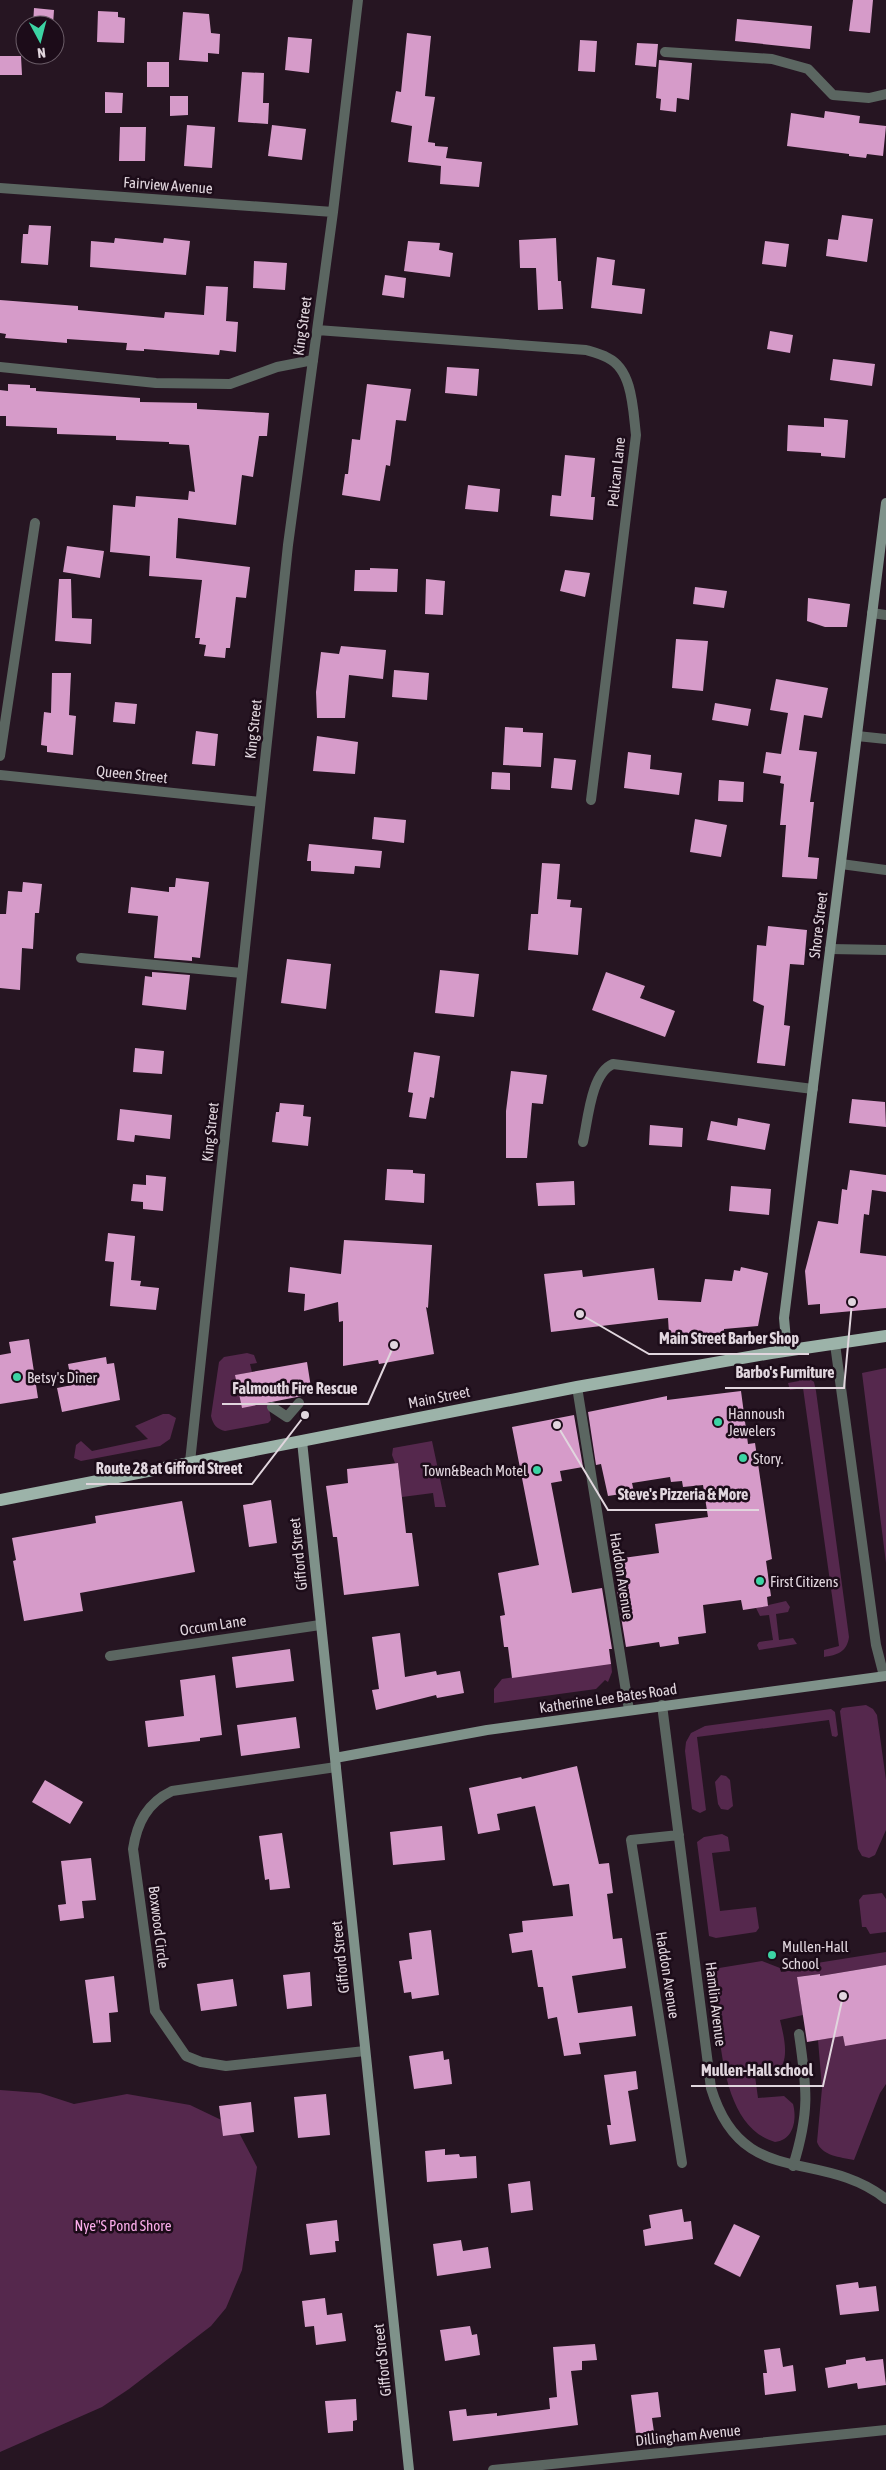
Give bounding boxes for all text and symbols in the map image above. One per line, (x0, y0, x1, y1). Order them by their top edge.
north arrow (15, 15, 65, 65)
text: N (37, 44, 47, 61)
street label: Fairview Avenue (123, 173, 213, 197)
street label: King Street (289, 295, 315, 357)
street label: Pelican Lane (604, 436, 628, 508)
street label: King Street (241, 699, 265, 759)
street label: Queen Street (95, 762, 169, 786)
street label: Shore Street (805, 891, 831, 959)
street label: King Street (198, 1102, 222, 1162)
callout: Main Street Barber Shop (649, 1323, 809, 1354)
text: Main Street Barber Shop (659, 1329, 799, 1347)
callout: Barbo's Furniture (725, 1357, 844, 1388)
text: Barbo's Furniture (735, 1363, 835, 1381)
place label: Betsy's Diner (27, 1369, 97, 1386)
marker: Betsy's Diner (11, 1371, 23, 1383)
callout: Falmouth Fire Rescue (222, 1373, 368, 1404)
text: Falmouth Fire Rescue (232, 1379, 358, 1397)
street label: Main Street (407, 1383, 471, 1411)
place label: Hannoush Jewelers (728, 1405, 785, 1439)
marker: Hannoush Jewelers (712, 1416, 724, 1428)
place label: Story. (753, 1450, 784, 1467)
marker: Story. (737, 1452, 749, 1464)
callout: Route 28 at Gifford Street (86, 1453, 252, 1484)
text: Route 28 at Gifford Street (96, 1459, 243, 1477)
place label: Town&Beach Motel (423, 1462, 527, 1479)
marker: Town&Beach Motel (531, 1464, 543, 1476)
callout: Steve's Pizzeria & More (608, 1479, 759, 1510)
text: Steve's Pizzeria & More (618, 1485, 748, 1503)
street label: Gifford Street (286, 1517, 310, 1591)
street label: Haddon Avenue (607, 1531, 637, 1621)
place label: First Citizens (770, 1573, 838, 1590)
marker: First Citizens (754, 1575, 766, 1587)
street label: Occum Lane (179, 1611, 248, 1639)
street label: Katherine Lee Bates Road (538, 1680, 678, 1716)
street label: Boxwood Circle (146, 1885, 173, 1969)
street label: Gifford Street (328, 1920, 352, 1994)
street label: Haddon Avenue (653, 1930, 683, 2020)
place label: Mullen-Hall School (782, 1938, 849, 1972)
marker: Mullen-Hall School (766, 1949, 778, 1961)
street label: Hamlin Avenue (702, 1961, 730, 2047)
callout: Mullen-Hall school (691, 2055, 823, 2086)
text: Mullen-Hall school (701, 2061, 814, 2079)
park label: Nye"S Pond Shore (74, 2217, 172, 2234)
street label: Gifford Street (370, 2323, 394, 2397)
street label: Dillingham Avenue (635, 2421, 742, 2449)

